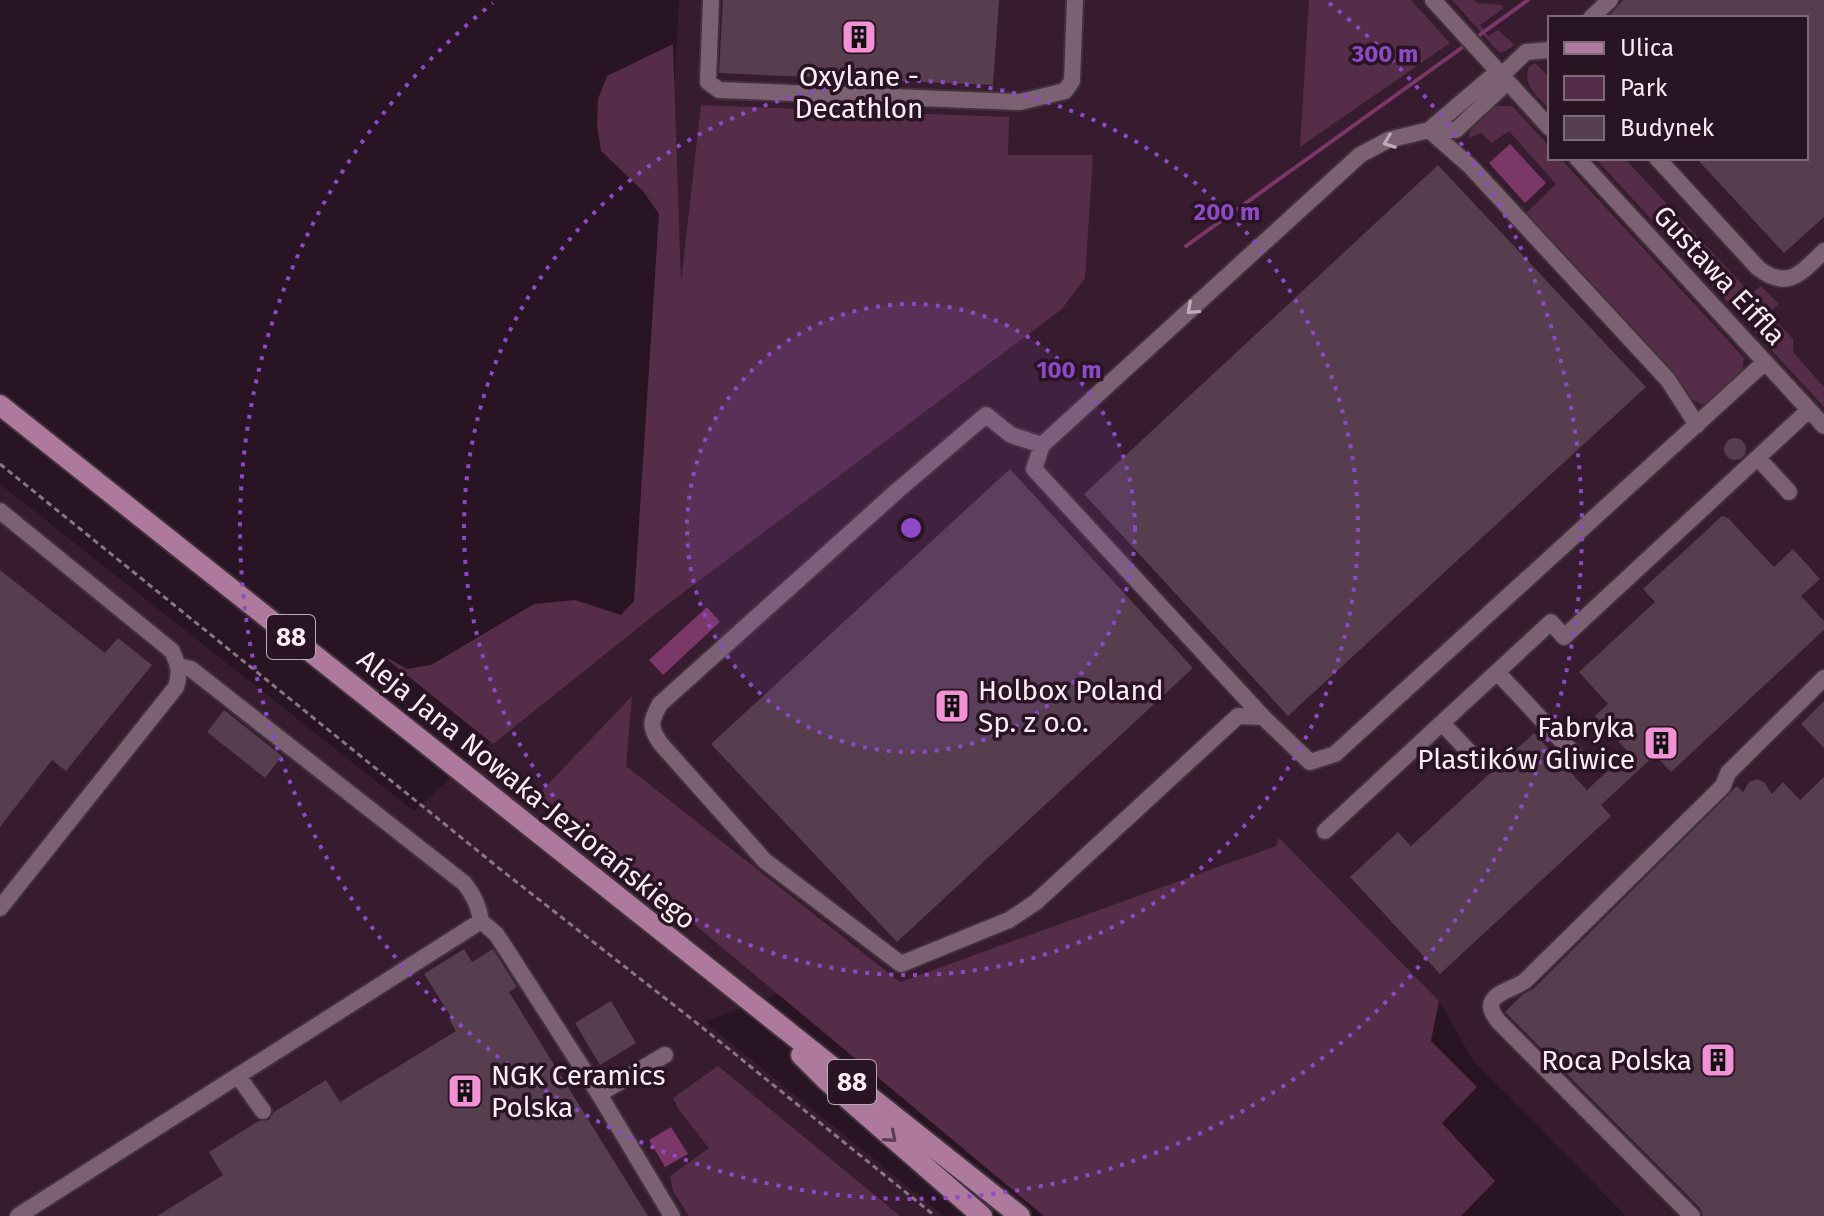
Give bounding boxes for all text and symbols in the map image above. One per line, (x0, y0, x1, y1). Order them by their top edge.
legend (1548, 16, 1808, 160)
building icon: Oxylane - Decathlon (840, 18, 878, 56)
text: Ulica (1620, 34, 1674, 62)
text: 300 m (1351, 40, 1418, 68)
place label: Oxylane - Decathlon (795, 60, 923, 125)
text: Park (1620, 74, 1668, 102)
text: Budynek (1620, 114, 1715, 142)
one-way arrow (1383, 132, 1397, 149)
text: 200 m (1194, 198, 1260, 226)
street label: Gustawa Eiffla (1647, 199, 1793, 352)
one-way arrow (1187, 299, 1201, 314)
text: 100 m (1036, 356, 1102, 384)
centre of rings (897, 514, 925, 542)
road number: 88 (267, 615, 315, 659)
street label: Aleja Jana Nowaka-Jeziorańskiego (351, 643, 702, 936)
place label: Holbox Poland Sp. z o.o. (978, 674, 1164, 739)
building icon: Holbox Poland Sp. z o.o. (933, 687, 971, 725)
place label: Fabryka Plastików Gliwice (1417, 711, 1635, 776)
building icon: Fabryka Plastików Gliwice (1642, 724, 1680, 762)
building icon: Roca Polska (1699, 1041, 1737, 1079)
place label: Roca Polska (1541, 1044, 1692, 1077)
place label: NGK Ceramics Polska (491, 1059, 666, 1124)
road number: 88 (828, 1060, 876, 1104)
building icon: NGK Ceramics Polska (446, 1072, 484, 1110)
one-way arrow (882, 1127, 897, 1142)

